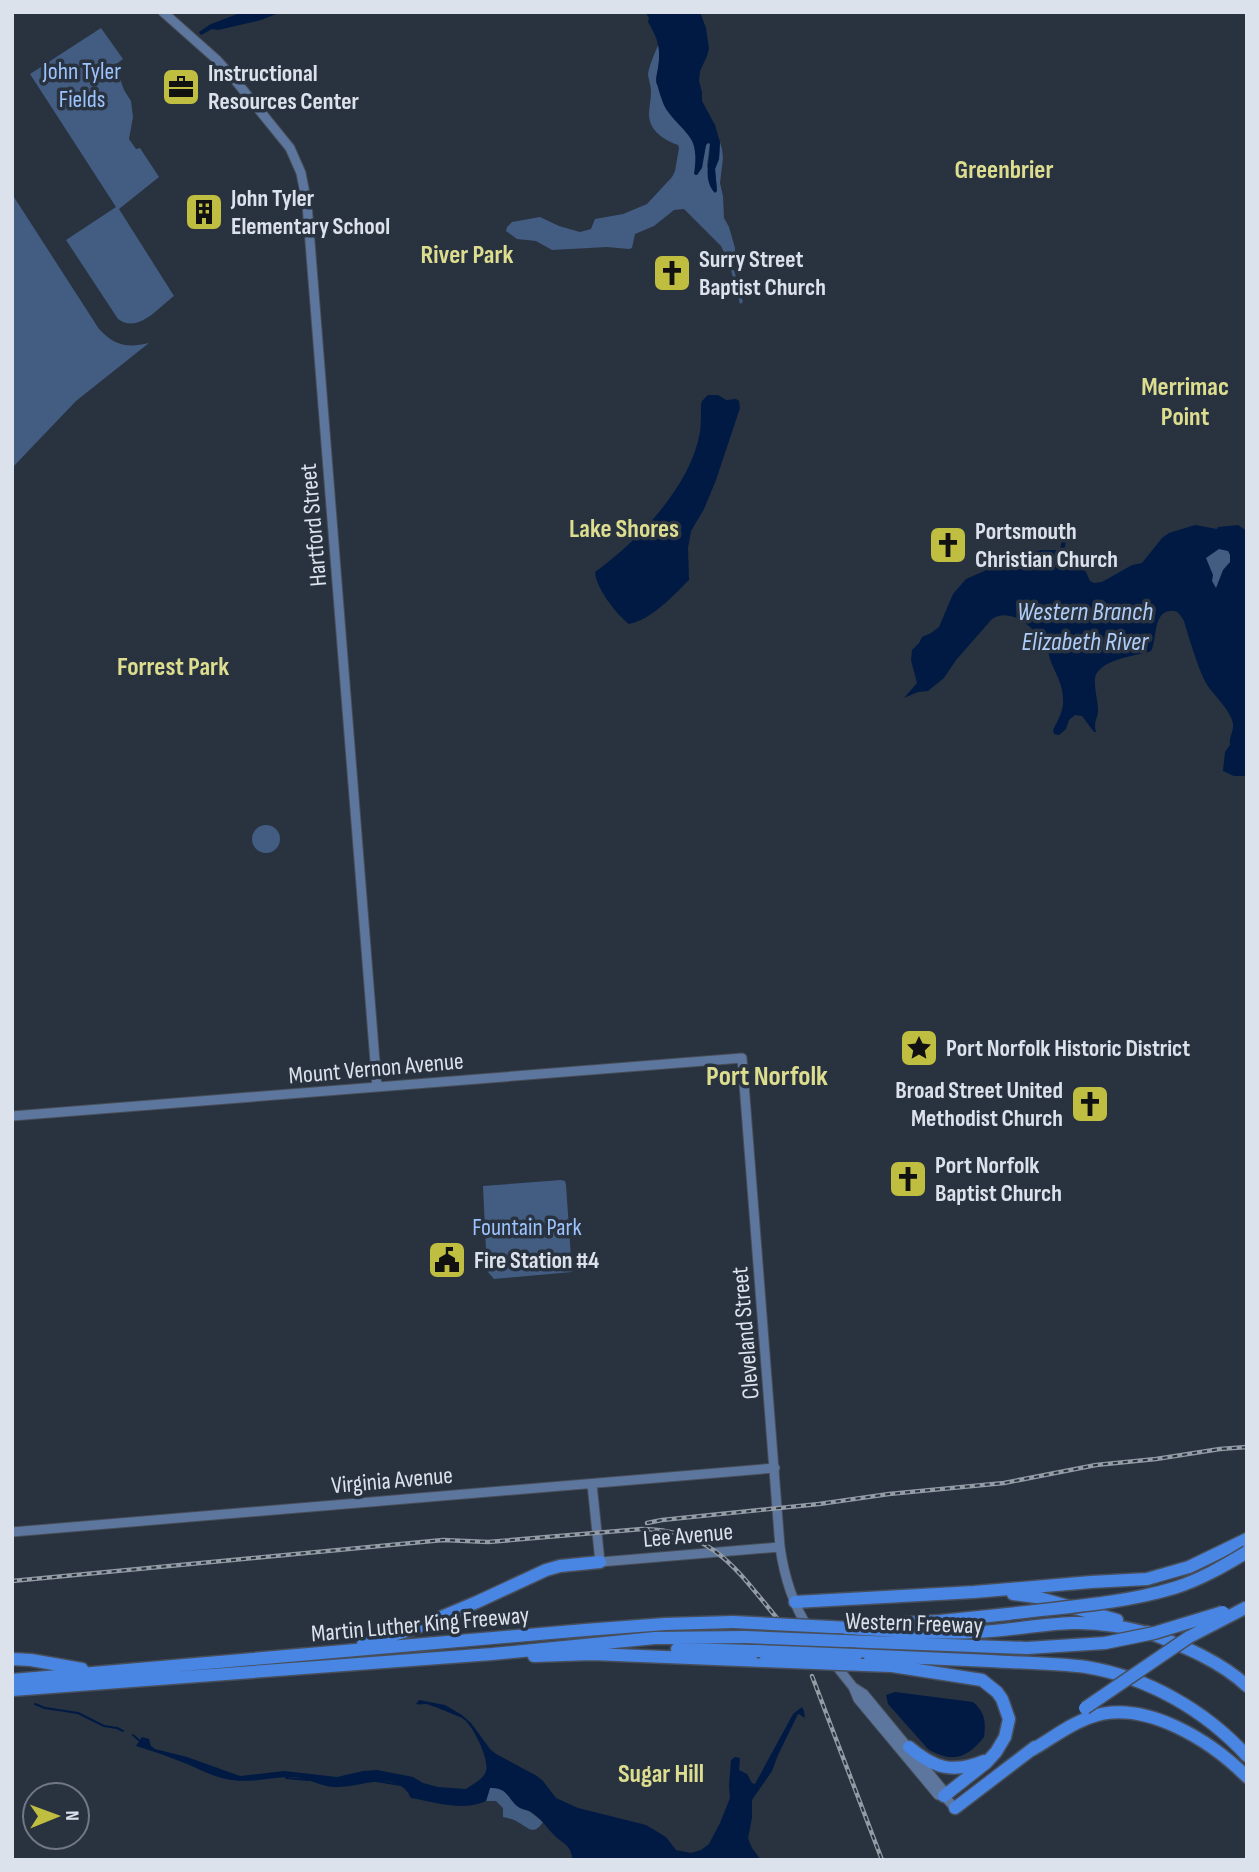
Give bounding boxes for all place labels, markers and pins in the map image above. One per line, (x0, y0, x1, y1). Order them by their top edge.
place label: Instructional Resources Center (208, 59, 360, 116)
office icon: Instructional Resources Center (160, 66, 202, 108)
place label: John Tyler Elementary School (230, 184, 390, 241)
building icon: John Tyler Elementary School (183, 191, 225, 233)
place label: Surry Street Baptist Church (699, 245, 826, 302)
church icon: Surry Street Baptist Church (651, 252, 693, 294)
place label: Portsmouth Christian Church (975, 517, 1118, 574)
church icon: Portsmouth Christian Church (927, 524, 969, 566)
place icon: Port Norfolk Historic District (898, 1027, 940, 1069)
place label: Port Norfolk Historic District (946, 1034, 1190, 1063)
place label: Broad Street United Methodist Church (895, 1076, 1063, 1133)
church icon: Broad Street United Methodist Church (1069, 1083, 1111, 1125)
place label: Port Norfolk Baptist Church (935, 1151, 1062, 1208)
church icon: Port Norfolk Baptist Church (887, 1158, 929, 1200)
public building icon: Fire Station #4 (426, 1239, 468, 1281)
place label: Fire Station #4 (474, 1246, 599, 1275)

